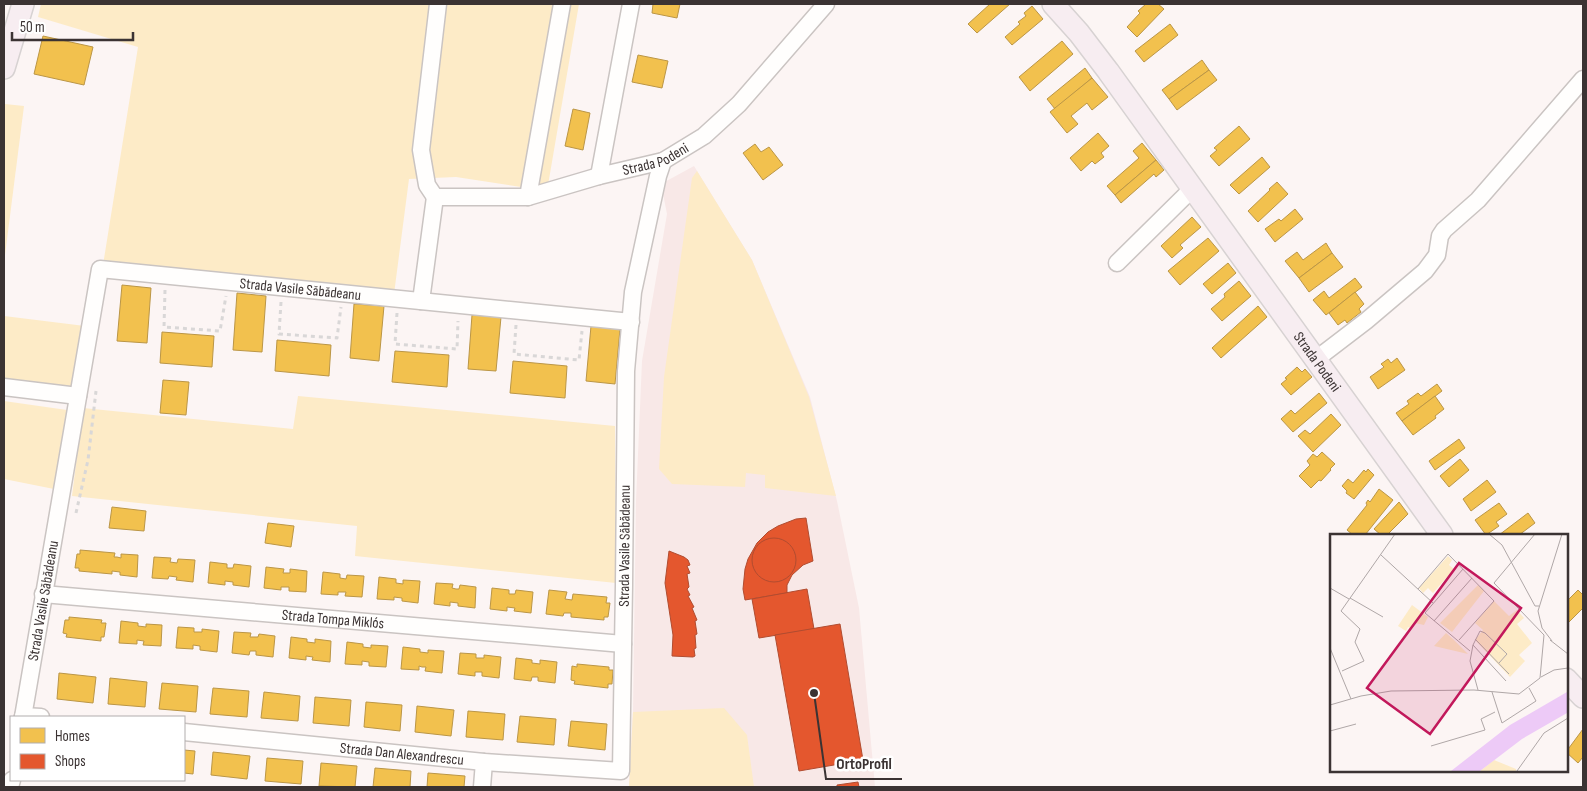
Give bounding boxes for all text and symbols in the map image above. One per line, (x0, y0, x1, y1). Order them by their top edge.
scale bar (12, 10, 134, 42)
text: 50 m (20, 18, 45, 37)
street label: Strada Podeni (621, 139, 692, 180)
street label: Strada Vasile Săbădeanu (239, 274, 362, 305)
street label: Strada Podeni (1289, 328, 1345, 396)
street label: Strada Vasile Săbădeanu (615, 485, 635, 607)
inset map (1330, 534, 1567, 771)
street label: Strada Vasile Săbădeanu (24, 539, 63, 662)
street label: Strada Tompa Miklós (281, 606, 385, 633)
legend (10, 716, 185, 781)
text: Homes (55, 727, 90, 746)
street label: Strada Dan Alexandrescu (339, 739, 465, 770)
callout: OrtoProfil (826, 748, 902, 779)
text: Shops (55, 752, 86, 771)
text: OrtoProfil (836, 755, 892, 774)

